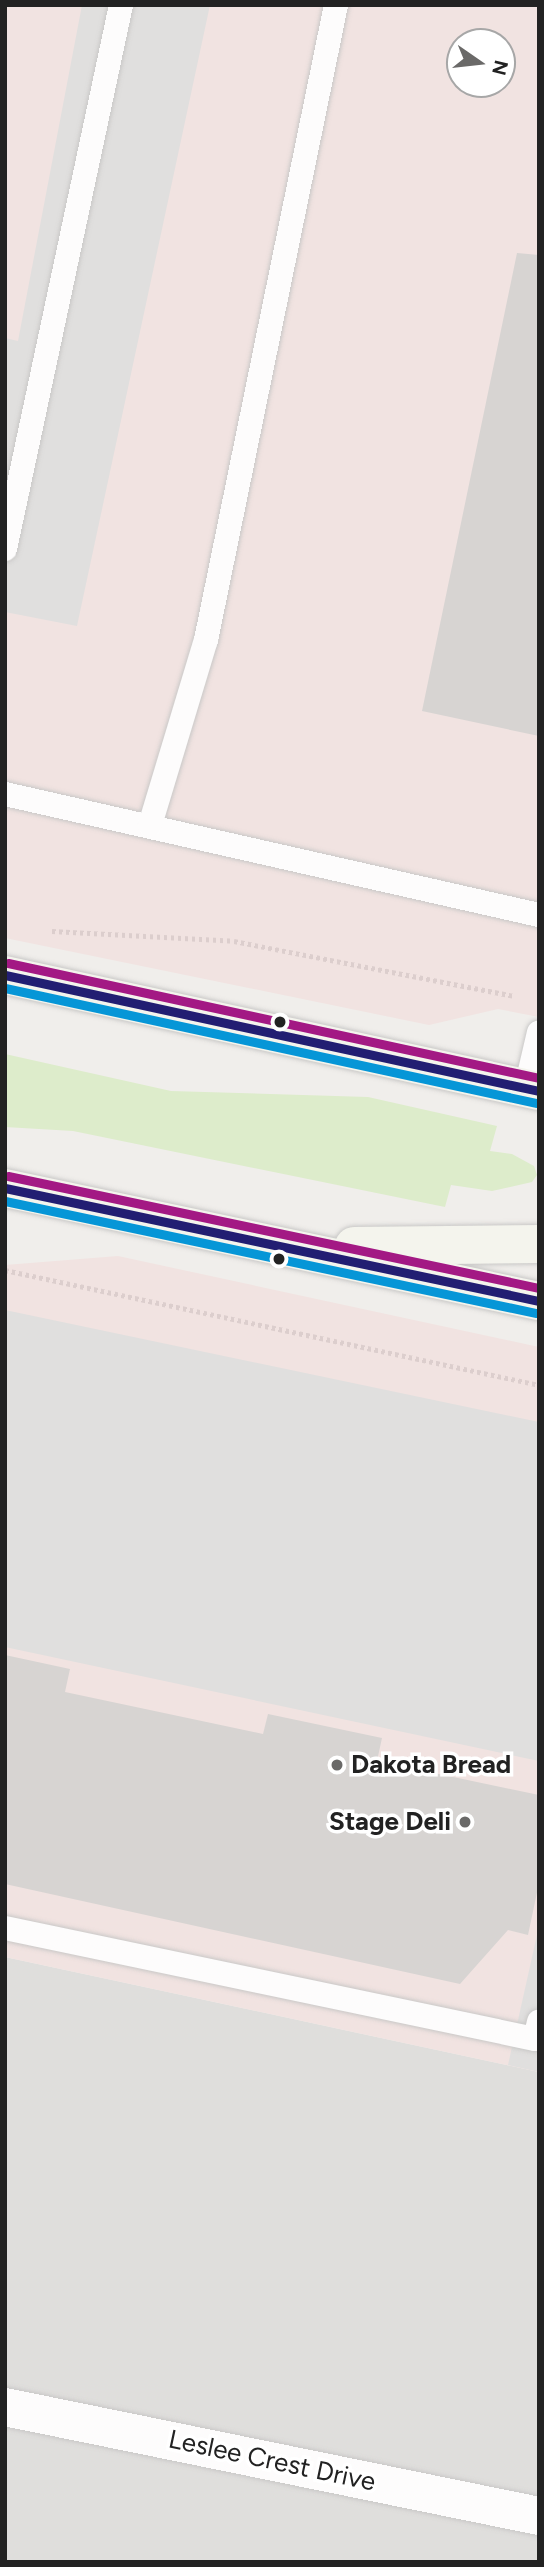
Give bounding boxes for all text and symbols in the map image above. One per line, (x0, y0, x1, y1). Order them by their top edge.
north arrow (446, 28, 516, 98)
text: N (487, 58, 513, 78)
unlabelled marker (273, 1015, 287, 1029)
unlabelled marker (272, 1252, 286, 1266)
place label: Dakota Bread (351, 1749, 511, 1781)
marker: Dakota Bread (329, 1757, 345, 1773)
place label: Stage Deli (329, 1806, 451, 1838)
marker: Stage Deli (457, 1814, 473, 1830)
street label: Leslee Crest Drive (166, 2424, 378, 2498)

